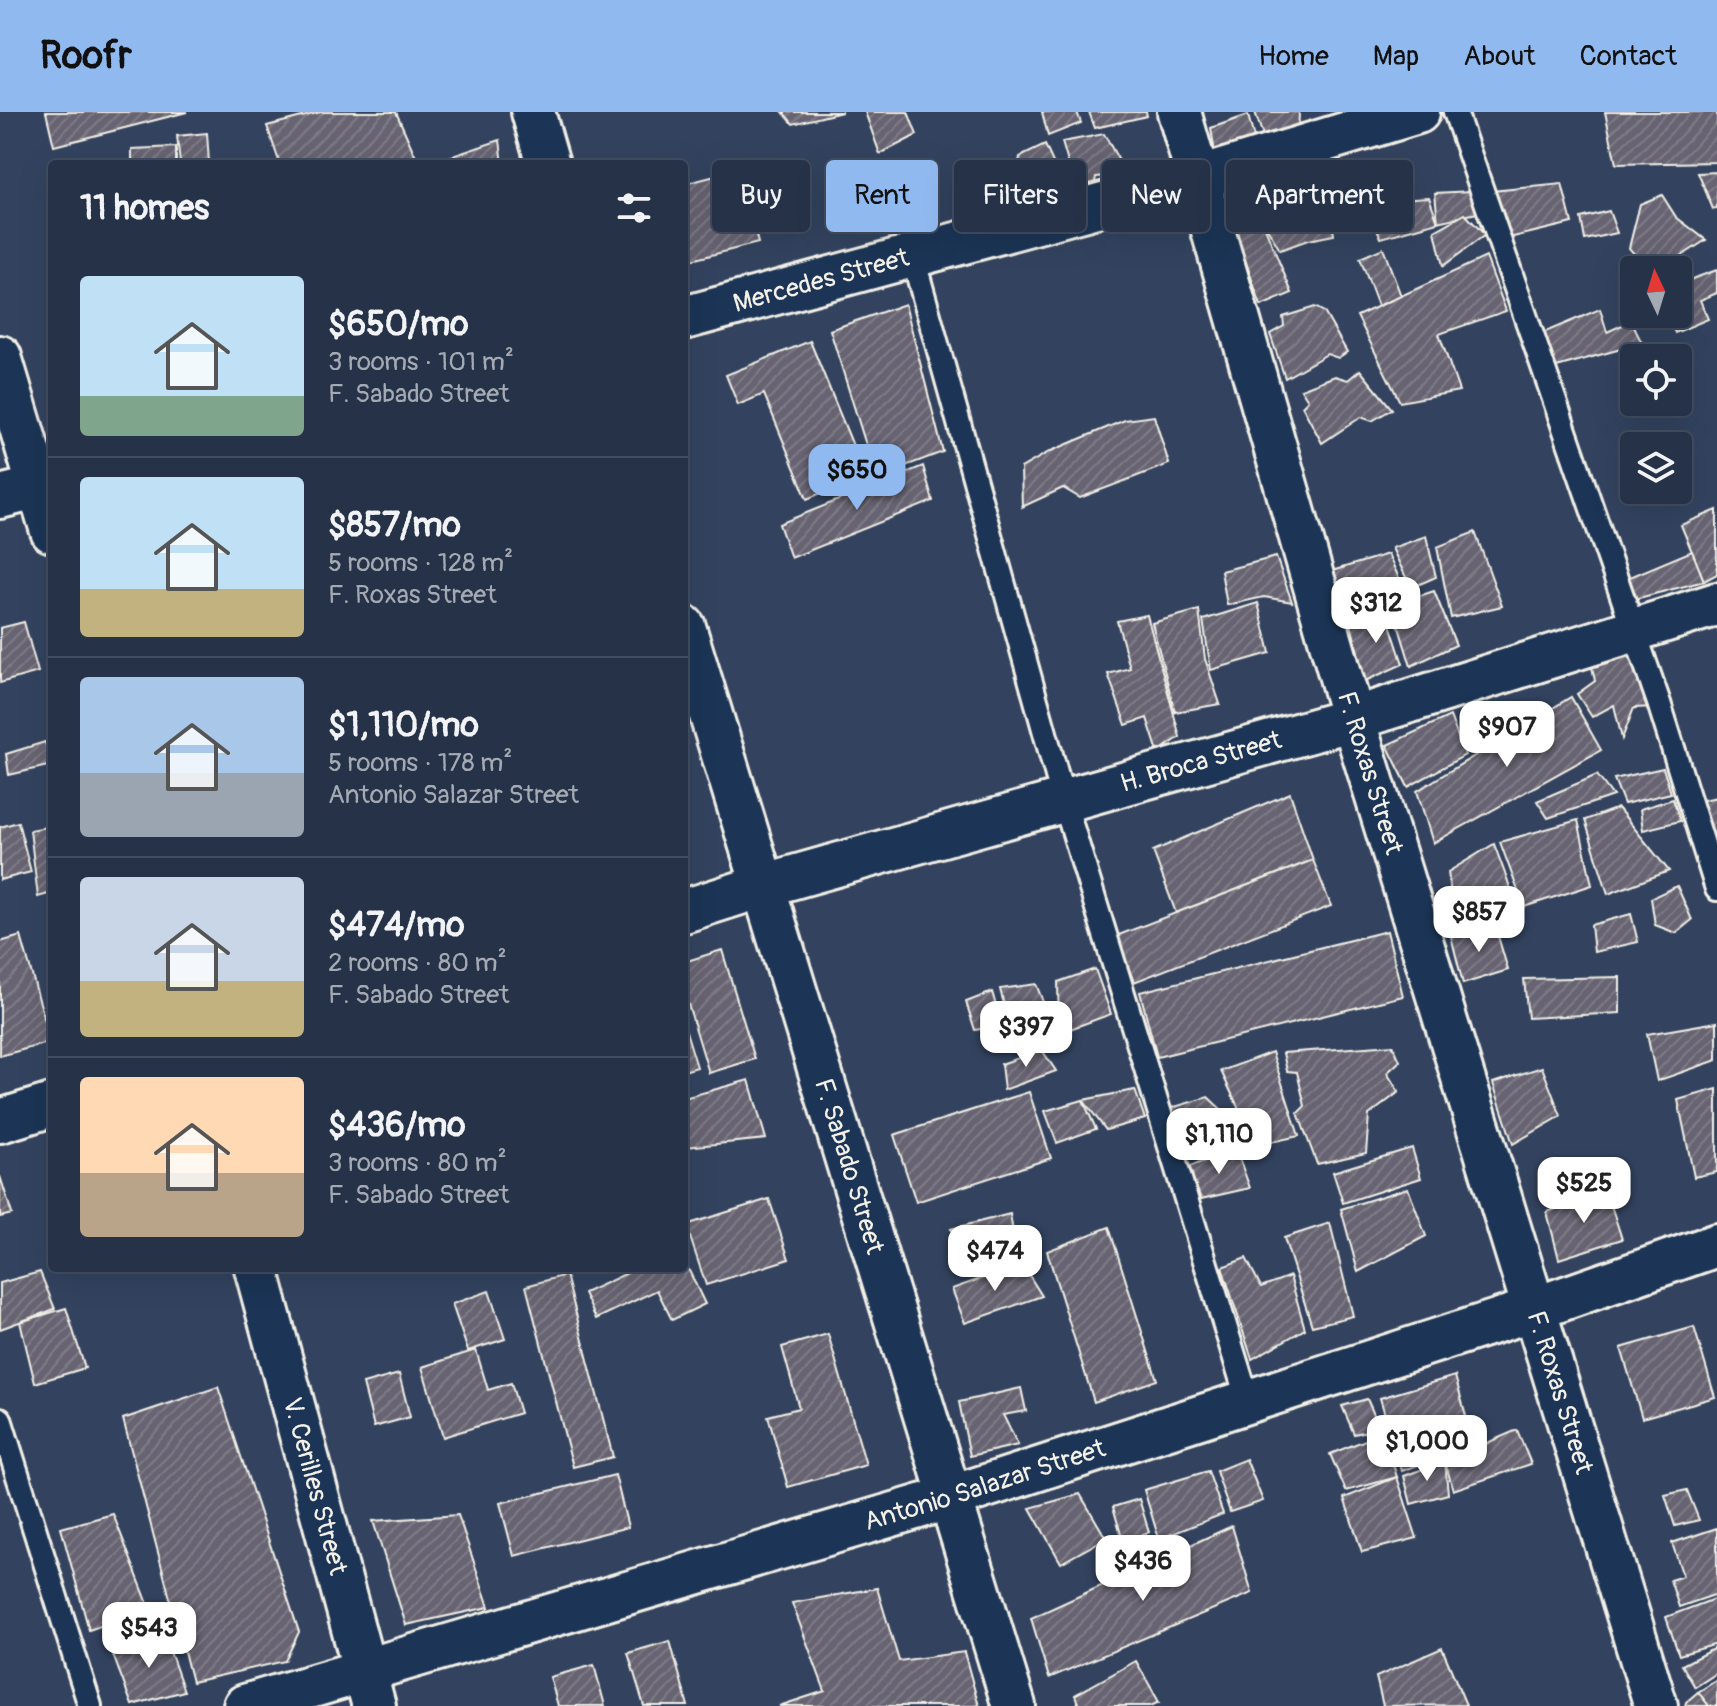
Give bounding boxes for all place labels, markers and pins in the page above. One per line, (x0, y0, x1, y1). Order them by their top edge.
pin: $650 (810, 444, 904, 512)
pin: $312 (1329, 577, 1423, 645)
pin: $907 (1460, 701, 1554, 769)
pin: $857 (1432, 886, 1526, 954)
pin: $397 (979, 1001, 1073, 1069)
pin: $1,110 (1154, 1108, 1284, 1176)
pin: $525 (1537, 1157, 1631, 1225)
pin: $474 (948, 1225, 1042, 1293)
pin: $1,000 (1362, 1415, 1492, 1483)
pin: $436 (1096, 1535, 1190, 1603)
pin: $543 (102, 1602, 196, 1670)

